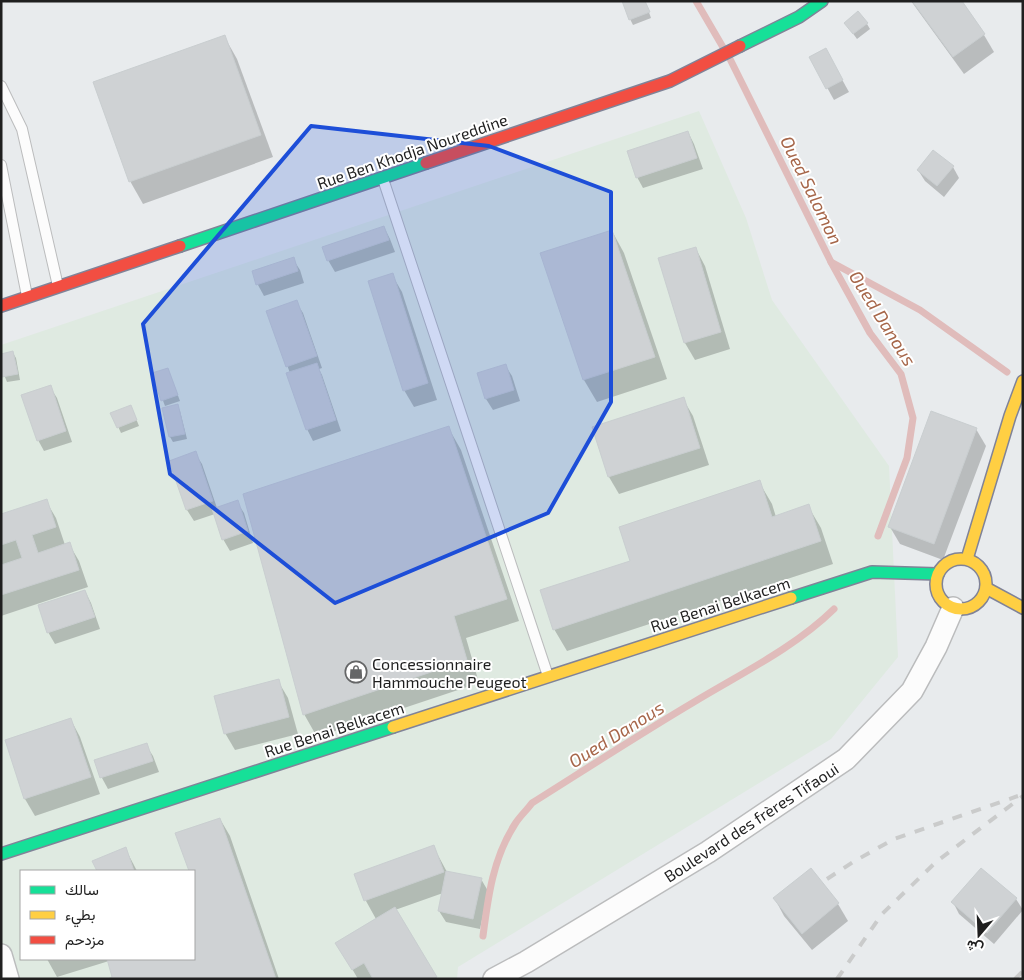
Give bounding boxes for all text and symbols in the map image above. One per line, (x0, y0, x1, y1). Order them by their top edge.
street label: Rue Ben Khodja Noureddine (314, 109, 510, 194)
water label: Oued Salomon (776, 132, 848, 248)
water label: Oued Danous (845, 266, 921, 370)
street label: Rue Benai Belkacem (648, 572, 792, 636)
place label: Concessionnaire Hammouche Peugeot (372, 654, 527, 691)
shop icon: Concessionnaire Hammouche Peugeot (344, 660, 368, 684)
water label: Oued Danous (564, 696, 668, 772)
street label: Rue Benai Belkacem (262, 697, 406, 761)
street label: Boulevard des frères Tifaoui (660, 758, 842, 886)
legend (20, 870, 195, 960)
text: سالك (65, 880, 99, 898)
text: بطيء (65, 905, 95, 928)
north arrow (954, 910, 1004, 960)
text: مزدحم (65, 930, 104, 950)
text: ش (964, 936, 986, 959)

